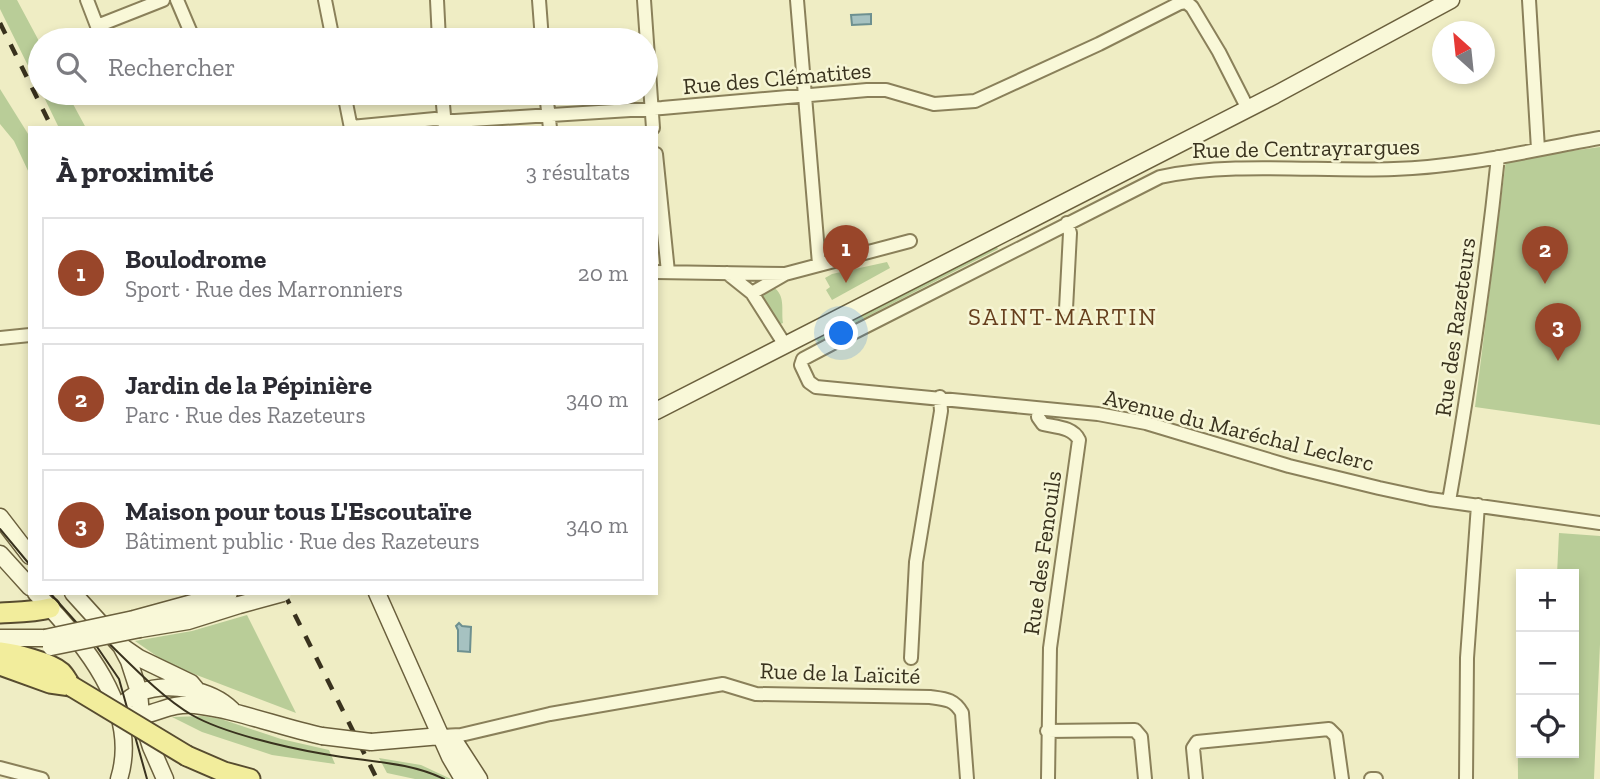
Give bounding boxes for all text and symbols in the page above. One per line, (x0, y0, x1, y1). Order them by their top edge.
north arrow (1432, 21, 1495, 84)
search box (28, 28, 658, 105)
icon: search (52, 48, 90, 86)
text: Rechercher (108, 51, 235, 83)
street label: Rue des Clématites (682, 56, 872, 100)
street label: Rue de Centrayrargues (1192, 132, 1420, 164)
text: À proximité (56, 154, 214, 190)
text: 3 résultats (526, 158, 630, 186)
pin: 1 (823, 225, 869, 283)
pin: 2 (1522, 226, 1568, 284)
street label: Rue des Razeteurs (1429, 236, 1481, 418)
text: Boulodrome (125, 243, 266, 275)
text: 1 (76, 259, 86, 287)
text: 20 m (578, 259, 628, 287)
text: Sport · Rue des Marronniers (125, 275, 403, 303)
district label: SAINT-MARTIN (968, 302, 1158, 331)
pin: 3 (1535, 303, 1581, 361)
your location (824, 316, 858, 350)
text: Jardin de la Pépinière (125, 369, 372, 401)
street label: Avenue du Maréchal Leclerc (1101, 383, 1377, 477)
text: 2 (75, 385, 87, 413)
text: 340 m (566, 385, 628, 413)
text: Parc · Rue des Razeteurs (125, 401, 366, 429)
street label: Rue des Fenouils (1017, 469, 1067, 637)
text: Maison pour tous L'Escoutaïre (125, 495, 472, 527)
text: 3 (75, 511, 87, 539)
text: 340 m (566, 511, 628, 539)
text: Bâtiment public · Rue des Razeteurs (125, 527, 480, 555)
map controls (1516, 569, 1579, 758)
button: + (1516, 569, 1579, 632)
button: − (1516, 632, 1579, 695)
street label: Rue de la Laïcité (759, 656, 921, 690)
button: locate (1516, 695, 1579, 758)

